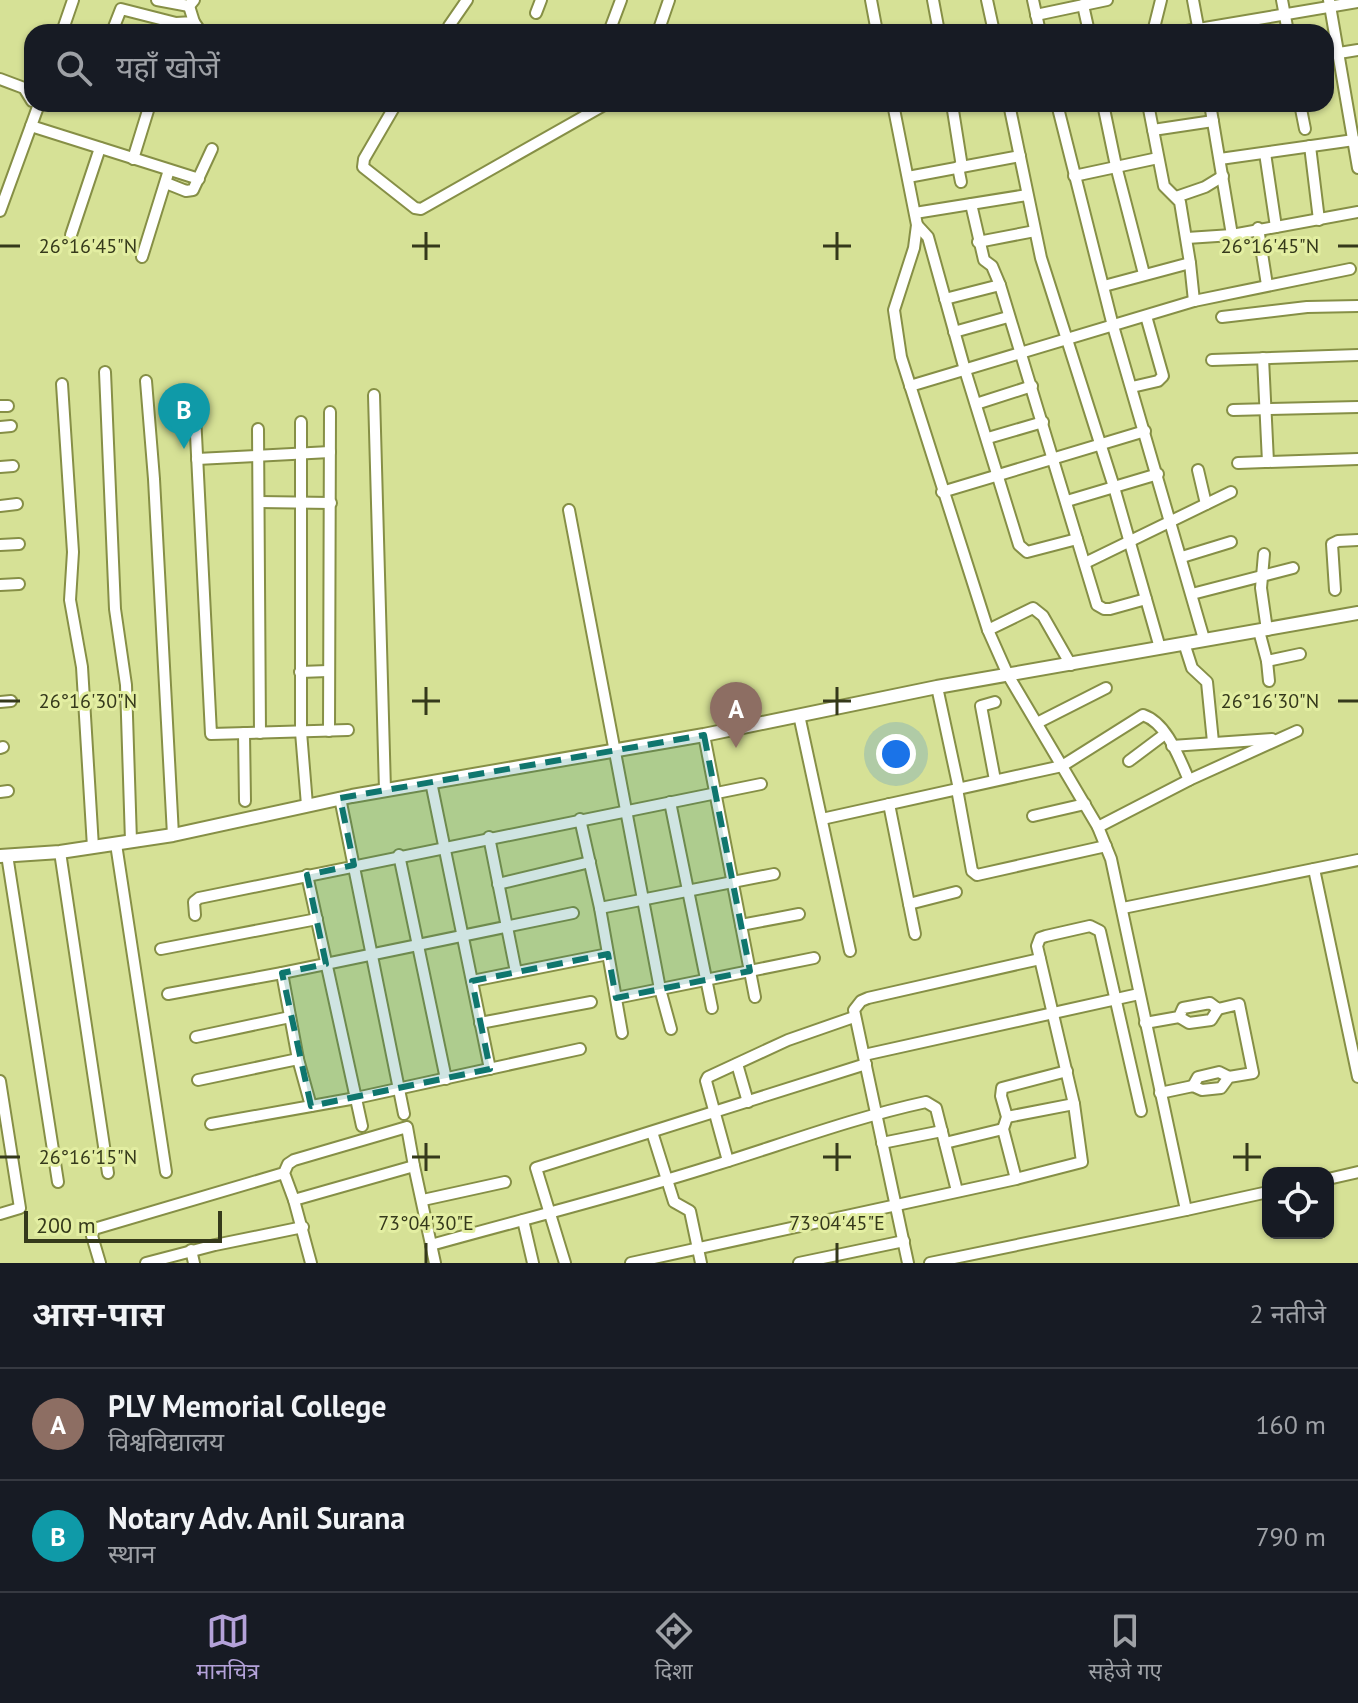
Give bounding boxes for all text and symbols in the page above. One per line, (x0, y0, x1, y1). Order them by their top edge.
search box (24, 24, 1334, 112)
icon: search (52, 46, 96, 90)
text: यहाँ खोजें (116, 47, 220, 86)
text: 26°16'45"N (39, 233, 137, 259)
text: 26°16'45"N (1221, 233, 1319, 259)
pin: B (158, 383, 210, 449)
pin: A (710, 682, 762, 748)
text: 26°16'30"N (39, 688, 137, 714)
text: 26°16'30"N (1221, 688, 1319, 714)
your location (876, 734, 916, 774)
text: 26°16'15"N (39, 1144, 137, 1170)
map controls (1262, 1167, 1334, 1239)
button: locate (1262, 1167, 1334, 1239)
scale bar (24, 1207, 222, 1243)
text: 73°04'30"E (378, 1210, 474, 1236)
text: 73°04'45"E (789, 1210, 885, 1236)
text: 200 m (36, 1211, 96, 1239)
text: आस-पास (32, 1291, 164, 1335)
text: 2 नतीजे (1250, 1297, 1326, 1330)
text: PLV Memorial College (108, 1386, 387, 1425)
text: A (50, 1408, 66, 1441)
text: 160 m (1255, 1408, 1326, 1441)
text: विश्वविद्यालय (108, 1425, 224, 1458)
text: Notary Adv. Anil Surana (108, 1498, 405, 1537)
text: B (50, 1520, 66, 1553)
text: 790 m (1255, 1520, 1326, 1553)
text: स्थान (108, 1537, 155, 1570)
tab: मानचित्र (196, 1609, 259, 1688)
tab: दिशा (652, 1609, 696, 1688)
tab: सहेजे गए (1088, 1609, 1162, 1688)

